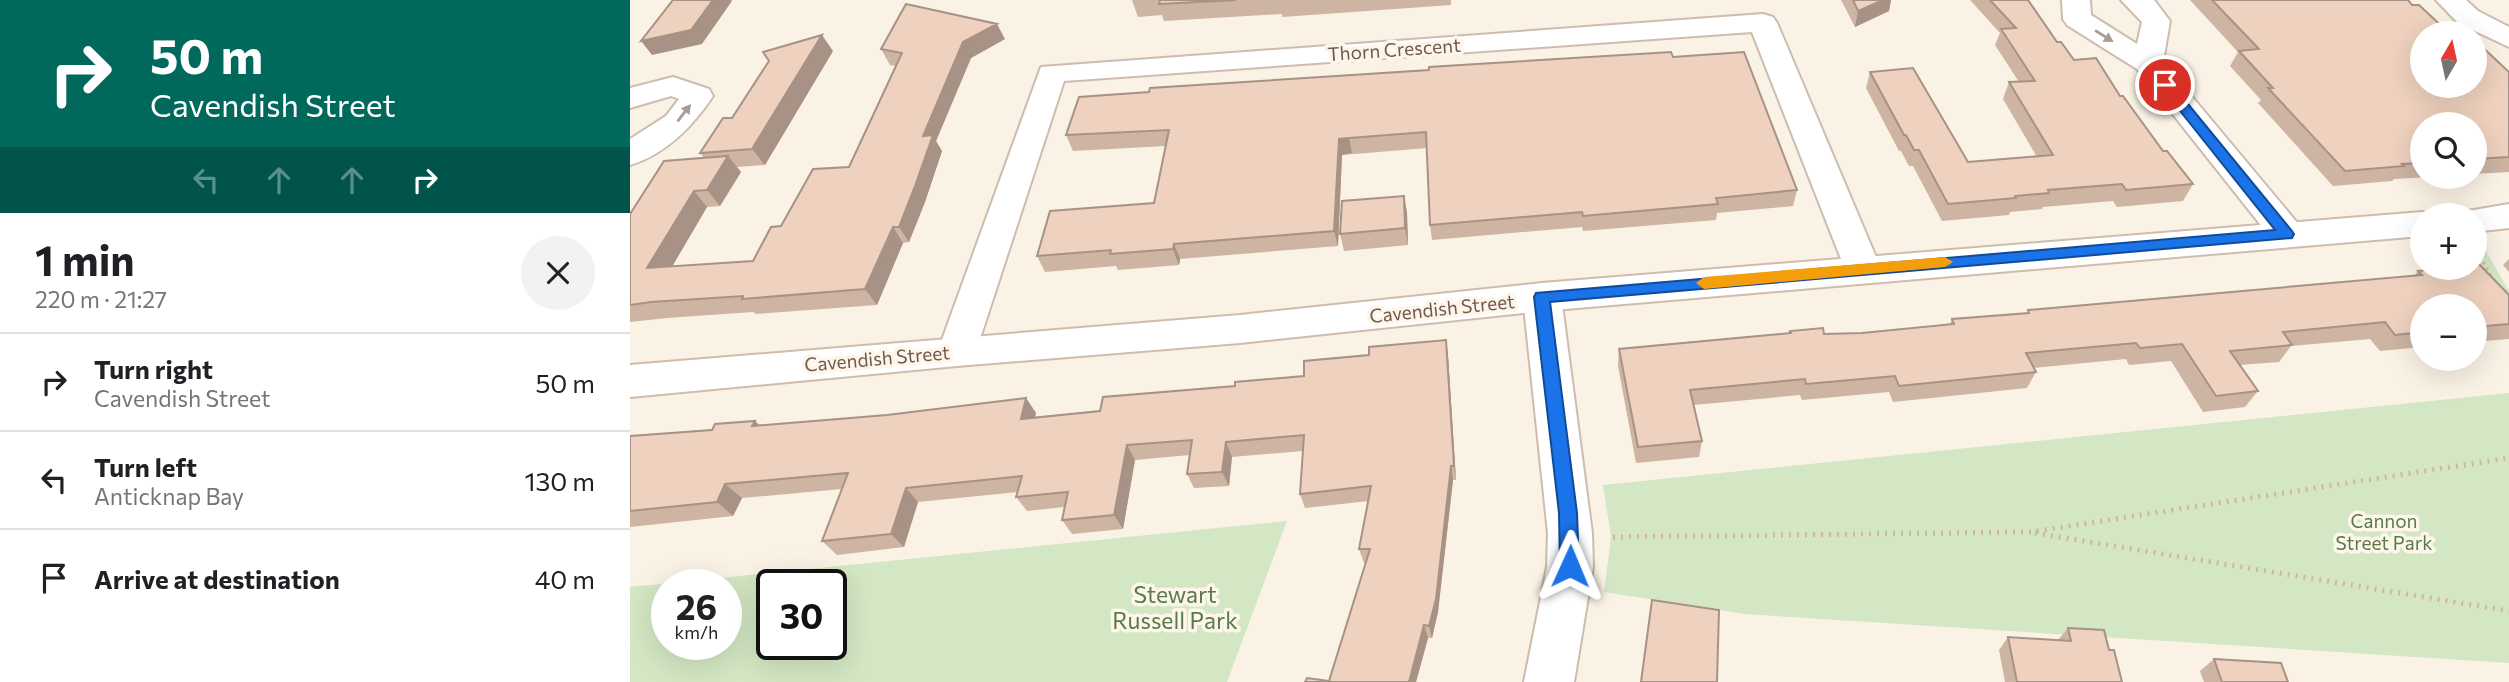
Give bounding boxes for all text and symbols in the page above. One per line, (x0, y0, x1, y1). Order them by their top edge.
north arrow (2410, 21, 2487, 98)
map controls (2410, 21, 2487, 371)
text: 50 m (150, 24, 263, 84)
icon: right (35, 28, 126, 119)
one-way arrow (2095, 30, 2114, 43)
street label: Thorn Crescent (1327, 33, 1462, 65)
pin (2135, 55, 2195, 115)
icon: arrive (2146, 66, 2184, 104)
text: Cavendish Street (150, 84, 396, 124)
one-way arrow (677, 105, 692, 123)
button: search (2410, 112, 2487, 189)
icon: left (187, 161, 225, 199)
icon: ahead (260, 161, 298, 199)
icon: ahead (333, 161, 371, 199)
icon: right (406, 161, 444, 199)
button: + (2410, 203, 2487, 280)
text: 1 min (35, 233, 135, 285)
button: close (521, 236, 595, 310)
text: 220 m · 21:27 (35, 285, 167, 313)
street label: Cavendish Street (1368, 289, 1516, 327)
button: − (2410, 294, 2487, 371)
street label: Cavendish Street (803, 340, 951, 376)
text: Turn right (94, 353, 213, 384)
icon: right (35, 363, 73, 401)
text: 50 m (535, 367, 595, 398)
text: Cavendish Street (94, 384, 270, 412)
text: Turn left (94, 451, 197, 482)
icon: left (35, 461, 73, 499)
text: 130 m (524, 465, 595, 496)
text: Anticknap Bay (94, 482, 244, 510)
park label: Cannon Street Park (2335, 509, 2433, 554)
position arrow (1533, 529, 1607, 603)
icon: arrive (35, 559, 73, 597)
text: Arrive at destination (94, 563, 340, 594)
text: 40 m (535, 563, 595, 594)
speed limit sign: 30 (756, 569, 847, 660)
park label: Stewart Russell Park (1112, 580, 1238, 634)
text: 26 (676, 584, 717, 627)
text: km/h (675, 621, 718, 643)

